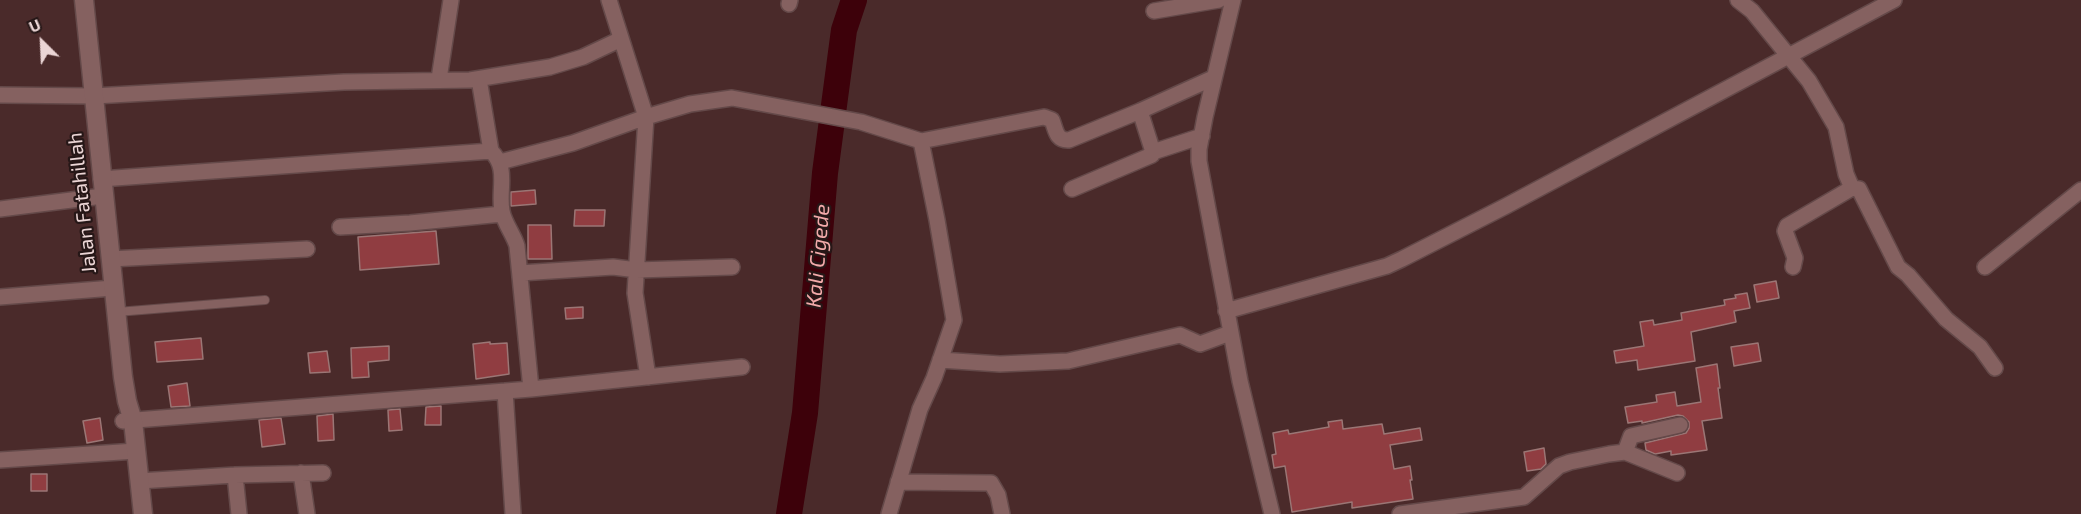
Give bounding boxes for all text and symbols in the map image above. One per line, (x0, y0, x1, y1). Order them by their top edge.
north arrow (12, 12, 72, 72)
text: U (26, 14, 43, 36)
street label: Jalan Fatahillah (63, 131, 101, 275)
water label: Kali Cigede (801, 203, 835, 309)

